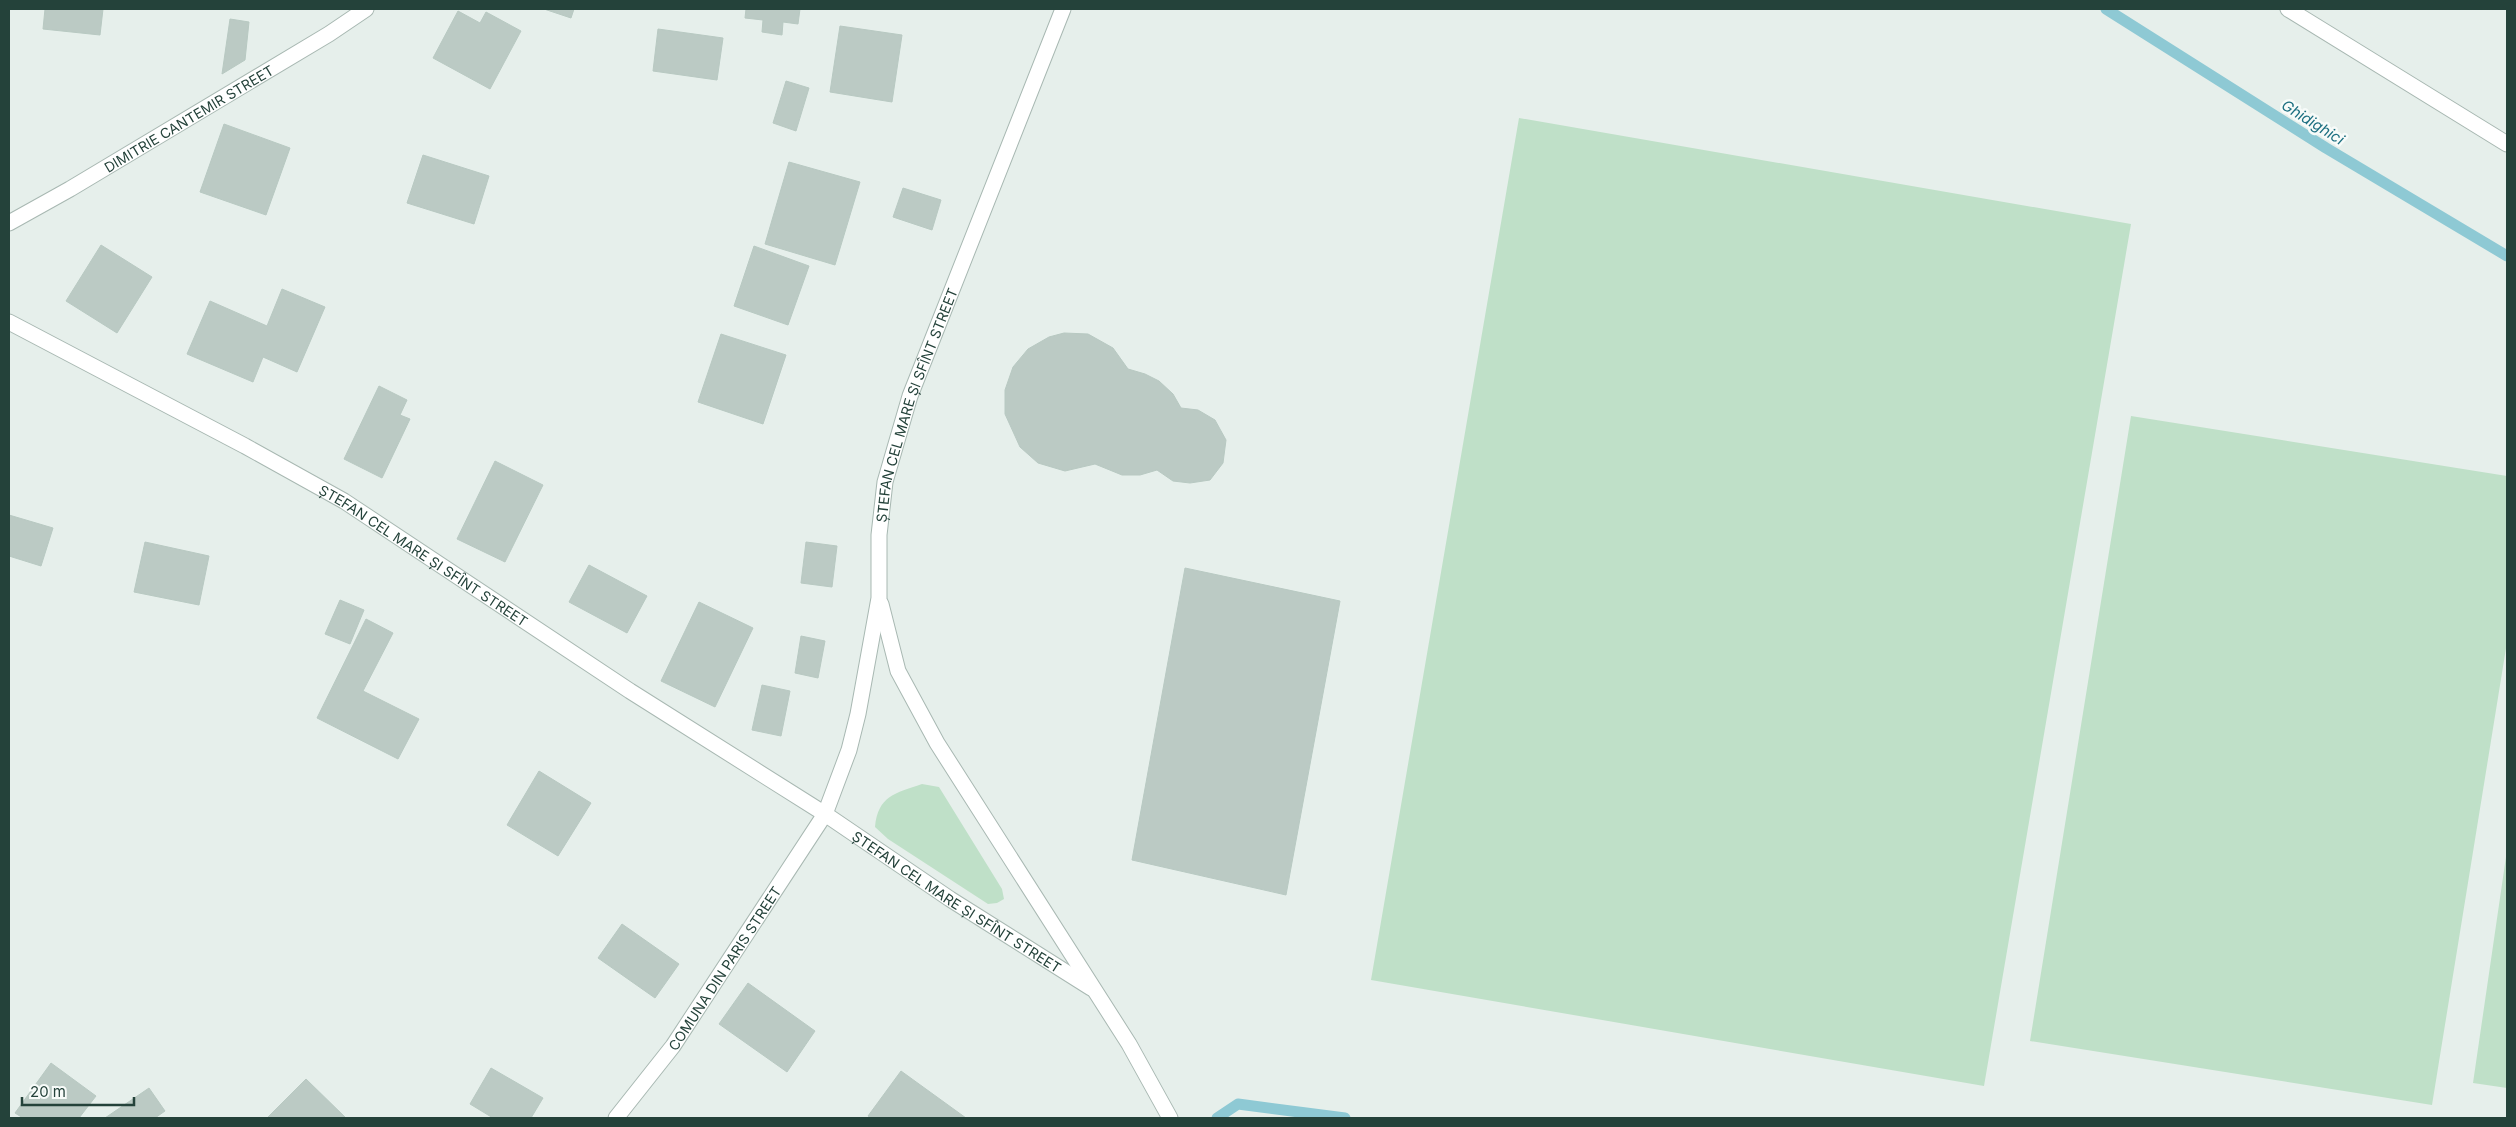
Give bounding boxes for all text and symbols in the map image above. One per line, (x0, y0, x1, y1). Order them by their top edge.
street label: DIMITRIE CANTEMIR STREET (101, 61, 276, 175)
water label: Ghidighici (2278, 95, 2348, 149)
street label: ȘTEFAN CEL MARE ȘI SFÎNT STREET (872, 285, 960, 524)
street label: ȘTEFAN CEL MARE ȘI SFÎNT STREET (316, 481, 531, 629)
street label: ȘTEFAN CEL MARE ȘI SFÎNT STREET (849, 827, 1065, 976)
street label: COMUNA DIN PARIS STREET (664, 883, 784, 1053)
scale bar (22, 1074, 135, 1106)
text: 20 m (30, 1082, 66, 1101)

